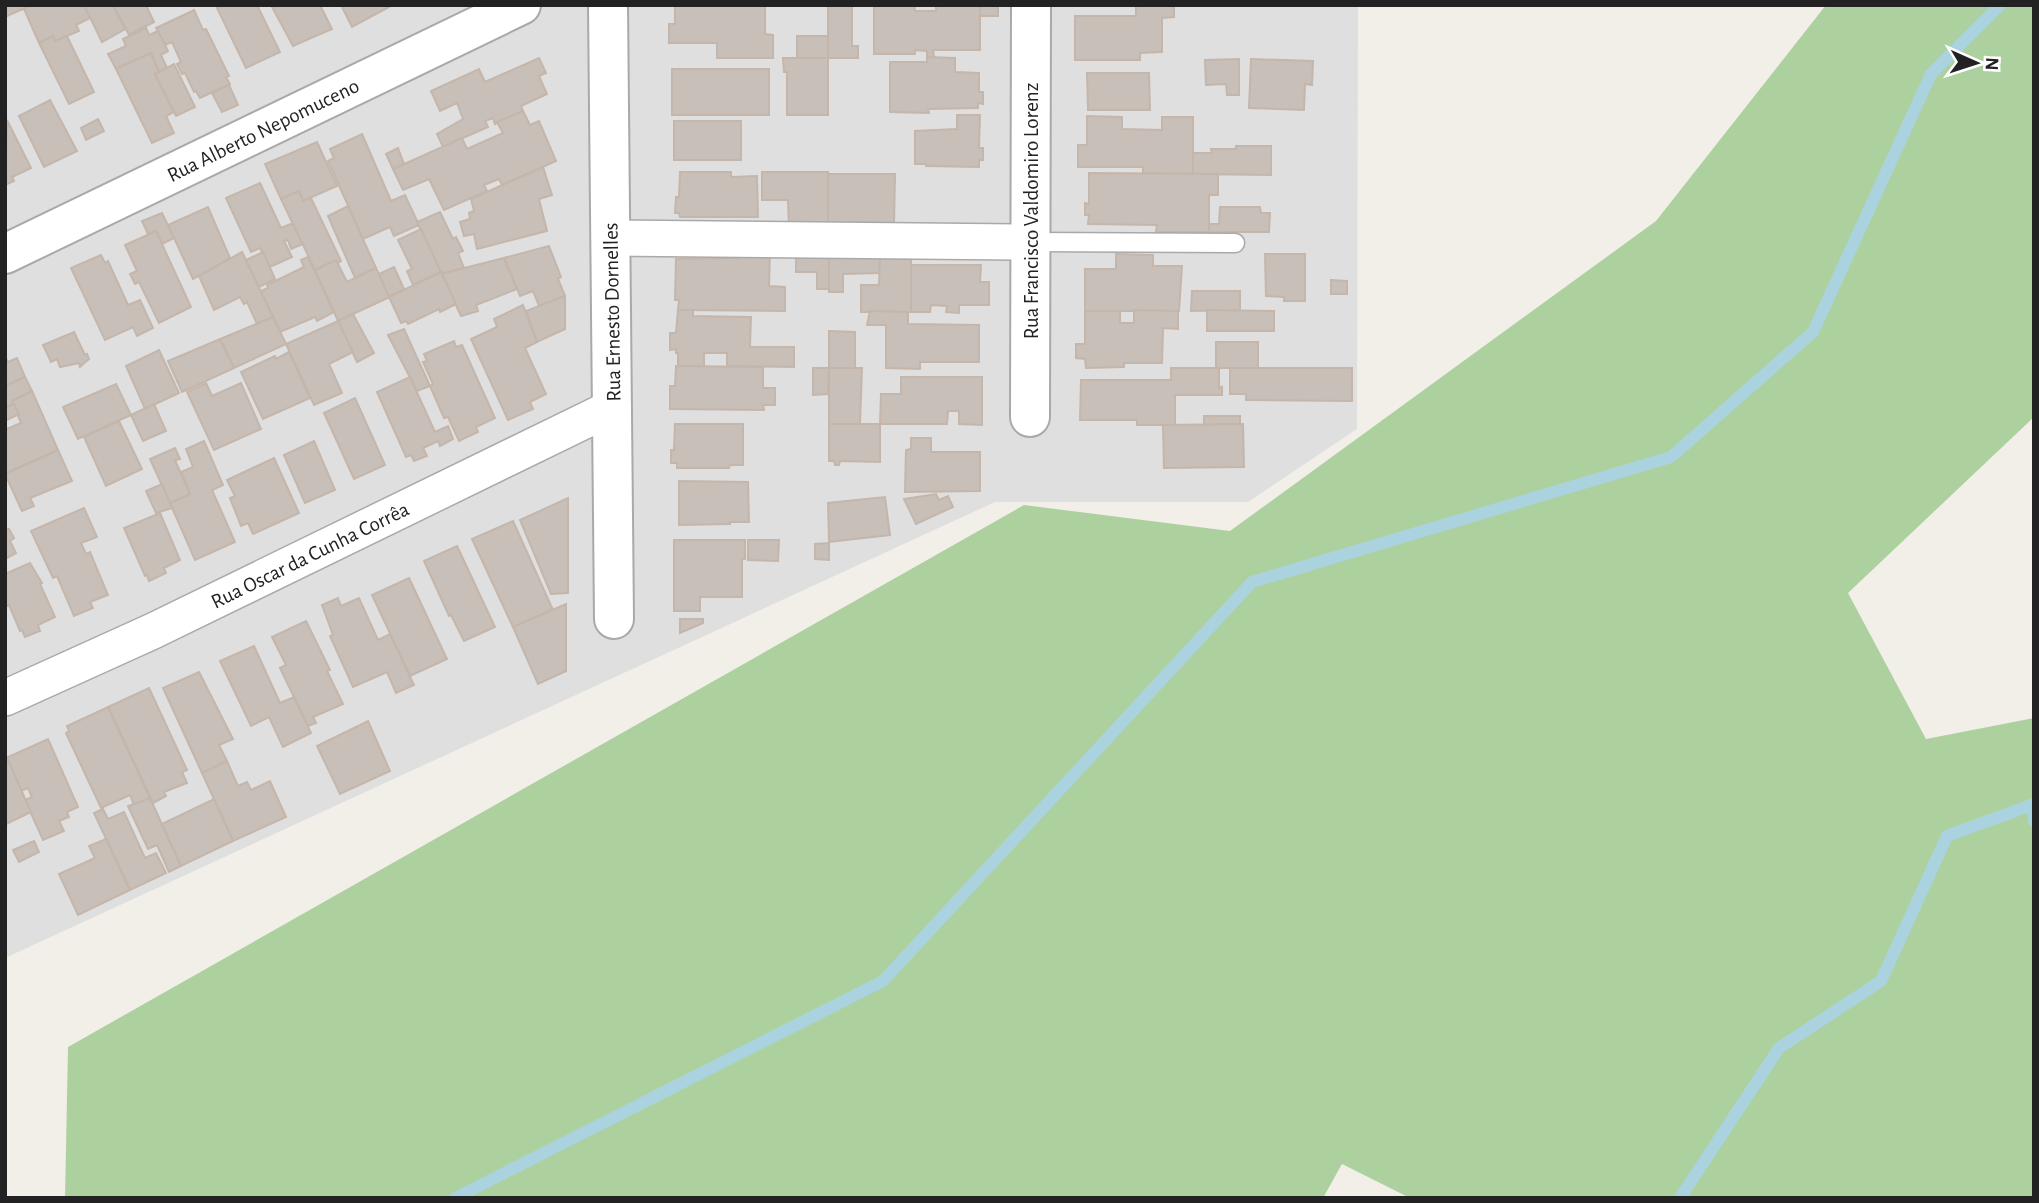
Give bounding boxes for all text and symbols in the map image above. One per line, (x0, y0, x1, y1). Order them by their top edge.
north arrow (1941, 28, 2011, 98)
text: N (1982, 57, 2001, 71)
street label: Rua Alberto Nepomuceno (164, 75, 362, 186)
street label: Rua Francisco Valdomiro Lorenz (1021, 83, 1042, 339)
street label: Rua Ernesto Dornelles (600, 222, 625, 402)
street label: Rua Oscar da Cunha Corrêa (208, 498, 413, 613)

